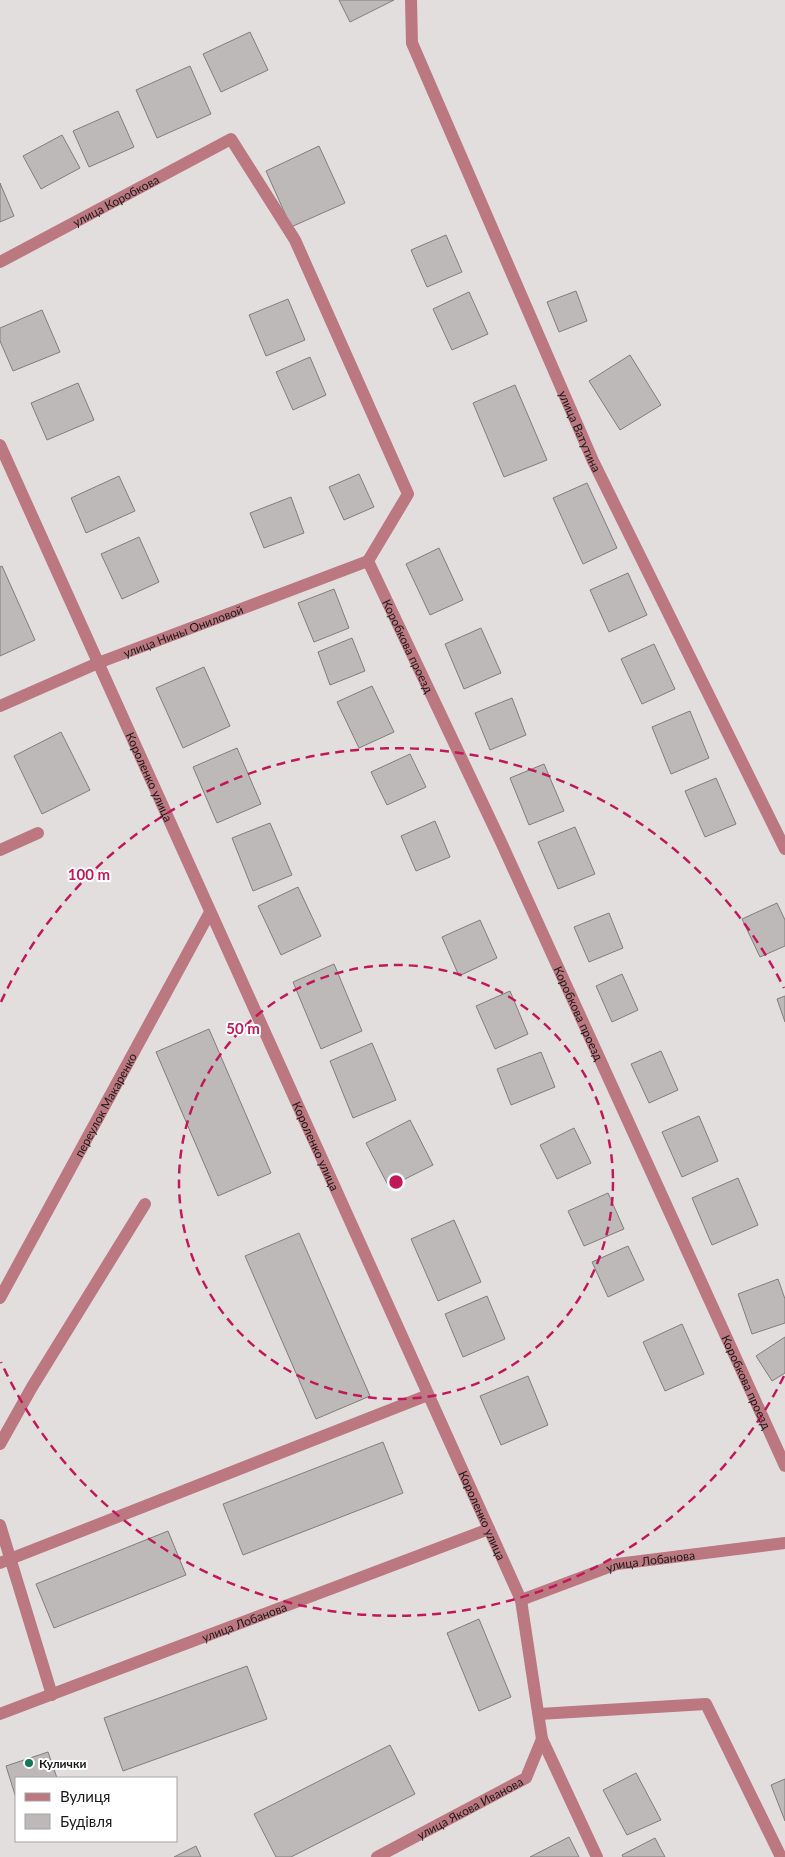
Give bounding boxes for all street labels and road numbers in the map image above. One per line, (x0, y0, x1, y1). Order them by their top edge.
street label: улица Коробкова (70, 171, 161, 230)
street label: улица Ватутина (556, 388, 605, 474)
street label: Коробкова проезд (380, 597, 437, 696)
street label: улица Нины Ониловой (121, 601, 245, 660)
street label: Короленко улица (123, 730, 176, 824)
street label: Коробкова проезд (551, 964, 607, 1063)
street label: переулок Макаренко (71, 1050, 140, 1160)
street label: Короленко улица (290, 1099, 343, 1193)
street label: Коробкова проезд (719, 1332, 775, 1432)
street label: Короленко улица (456, 1468, 509, 1562)
street label: улица Лобанова (604, 1547, 696, 1575)
street label: улица Лобанова (199, 1599, 289, 1645)
street label: улица Якова Иванова (414, 1774, 525, 1842)

